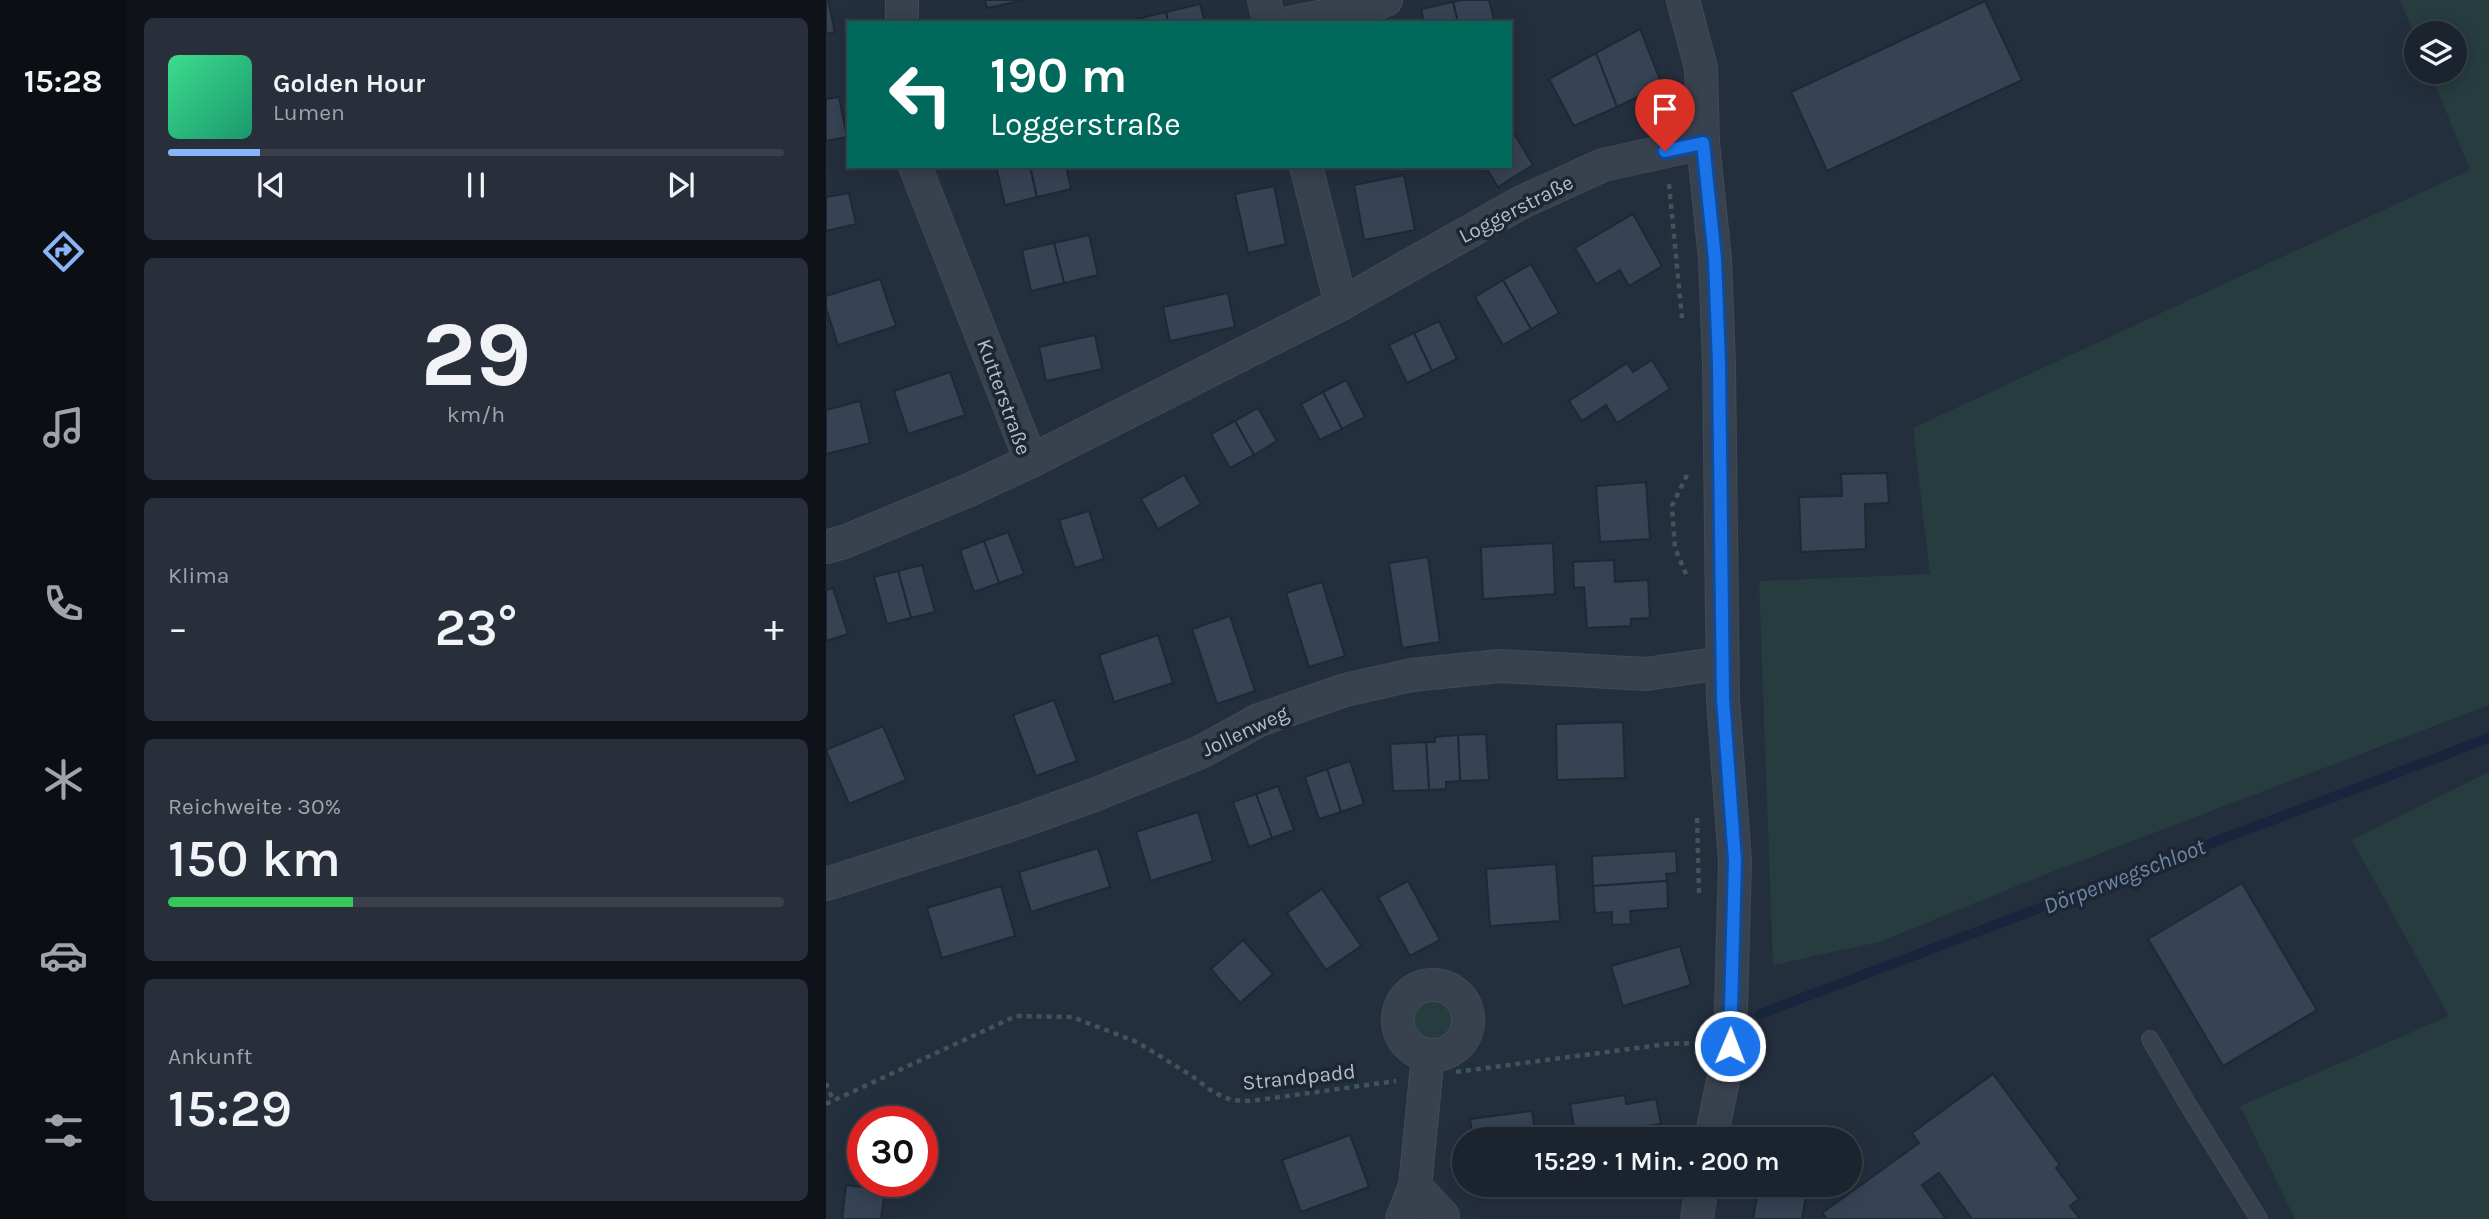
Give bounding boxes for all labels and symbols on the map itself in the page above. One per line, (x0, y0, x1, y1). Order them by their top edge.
pin (1635, 79, 1695, 151)
street label: Loggerstraße (1455, 170, 1577, 248)
street label: Kutterstraße (972, 336, 1036, 458)
street label: Jollenweg (1198, 700, 1292, 762)
water label: Dörperwegschloot (2039, 833, 2210, 920)
position arrow (1693, 1009, 1767, 1083)
street label: Strandpadd (1241, 1059, 1357, 1095)
speed limit sign: 30 (847, 1106, 938, 1197)

